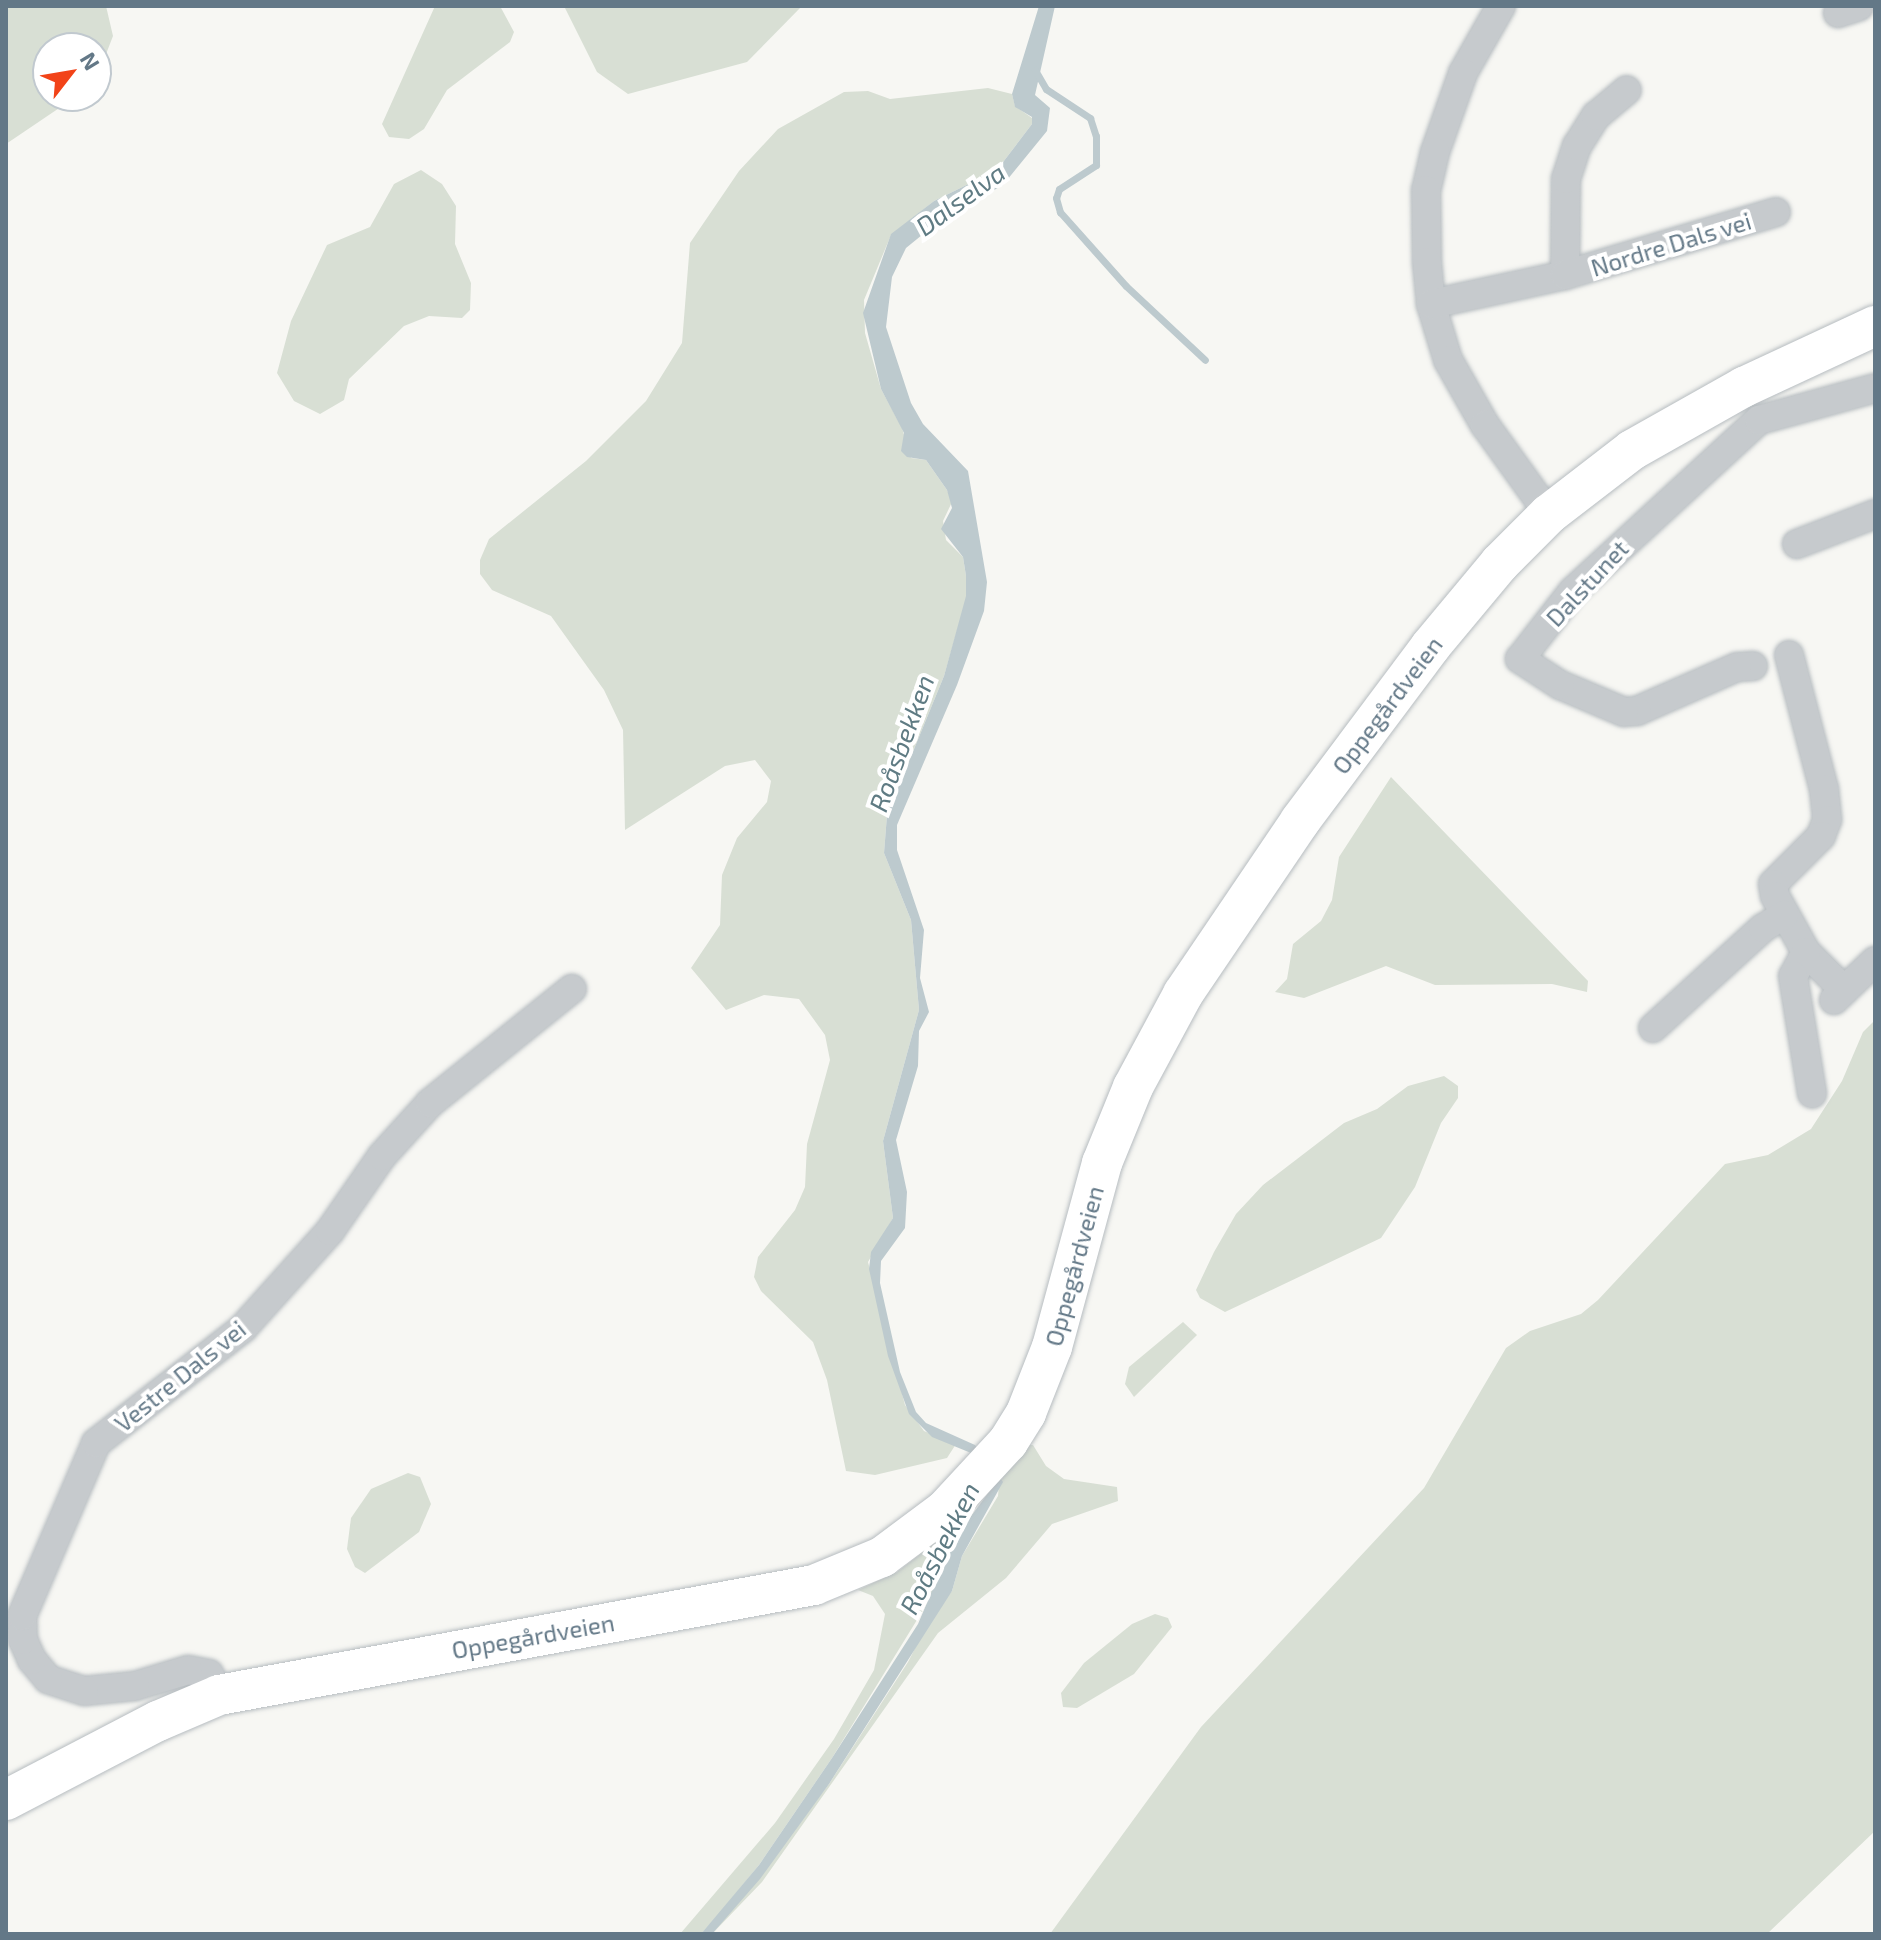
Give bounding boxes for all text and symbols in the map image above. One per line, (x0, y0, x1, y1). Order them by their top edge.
north arrow (32, 32, 112, 112)
text: N (76, 47, 106, 74)
water label: Dalselva (909, 156, 1011, 242)
street label: Nordre Dals vei (1587, 206, 1755, 282)
street label: Dalstunet (1540, 534, 1634, 632)
street label: Oppegårdveien (1326, 631, 1448, 779)
water label: Roåsbekken (862, 670, 940, 816)
street label: Oppegårdveien (1039, 1183, 1109, 1349)
street label: Vestre Dals vei (109, 1314, 251, 1438)
water label: Roåsbekken (893, 1477, 985, 1619)
street label: Oppegårdveien (449, 1608, 617, 1664)

